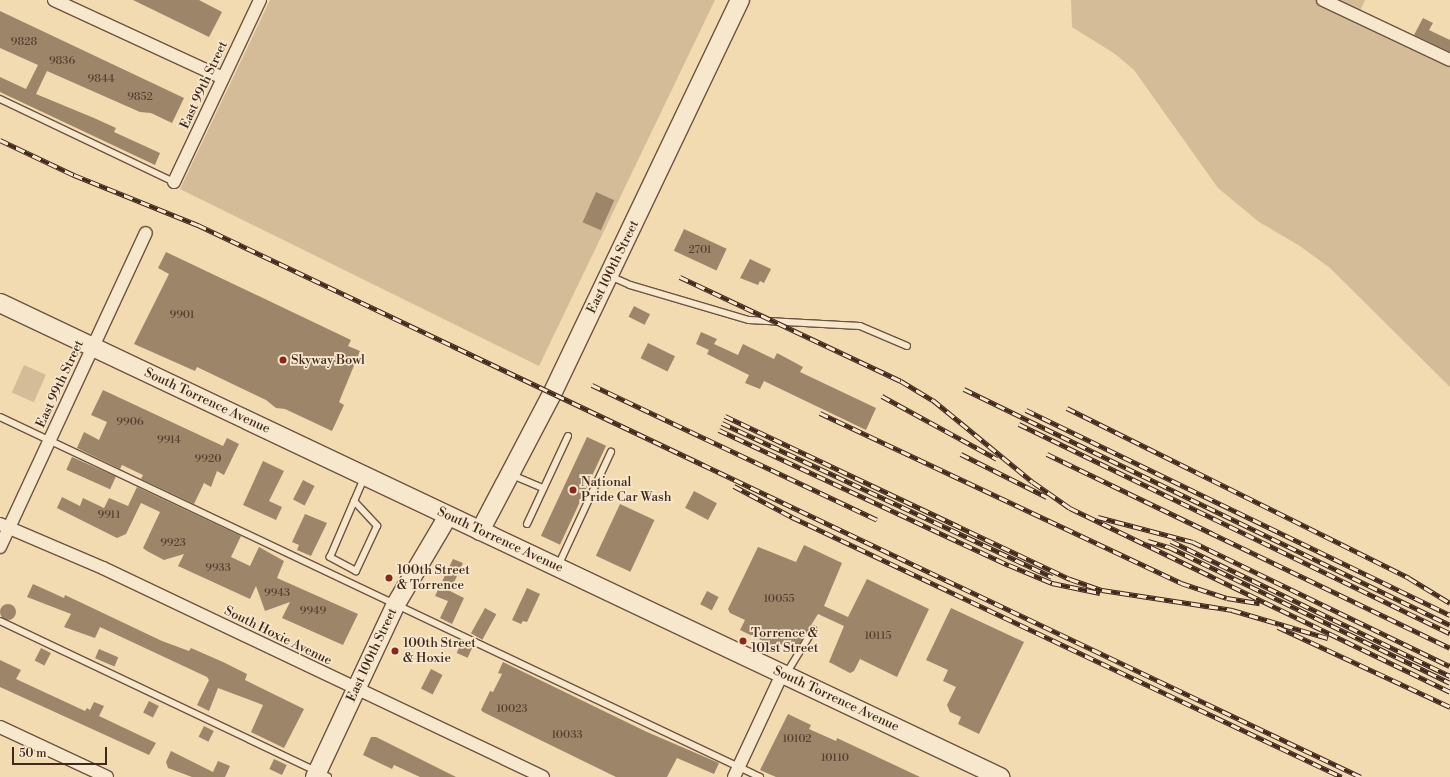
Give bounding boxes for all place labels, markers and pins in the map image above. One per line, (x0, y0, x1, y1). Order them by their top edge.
place label: Skyway Bowl (291, 352, 365, 368)
marker: Skyway Bowl (278, 355, 288, 365)
place label: National Pride Car Wash (581, 475, 671, 506)
marker: National Pride Car Wash (568, 485, 578, 495)
place label: 100th Street & Torrence (397, 563, 470, 594)
marker: 100th Street & Torrence (384, 573, 394, 583)
place label: Torrence & 101st Street (751, 626, 818, 657)
place label: 100th Street & Hoxie (403, 636, 476, 667)
marker: Torrence & 101st Street (738, 636, 748, 646)
marker: 100th Street & Hoxie (390, 646, 400, 656)

